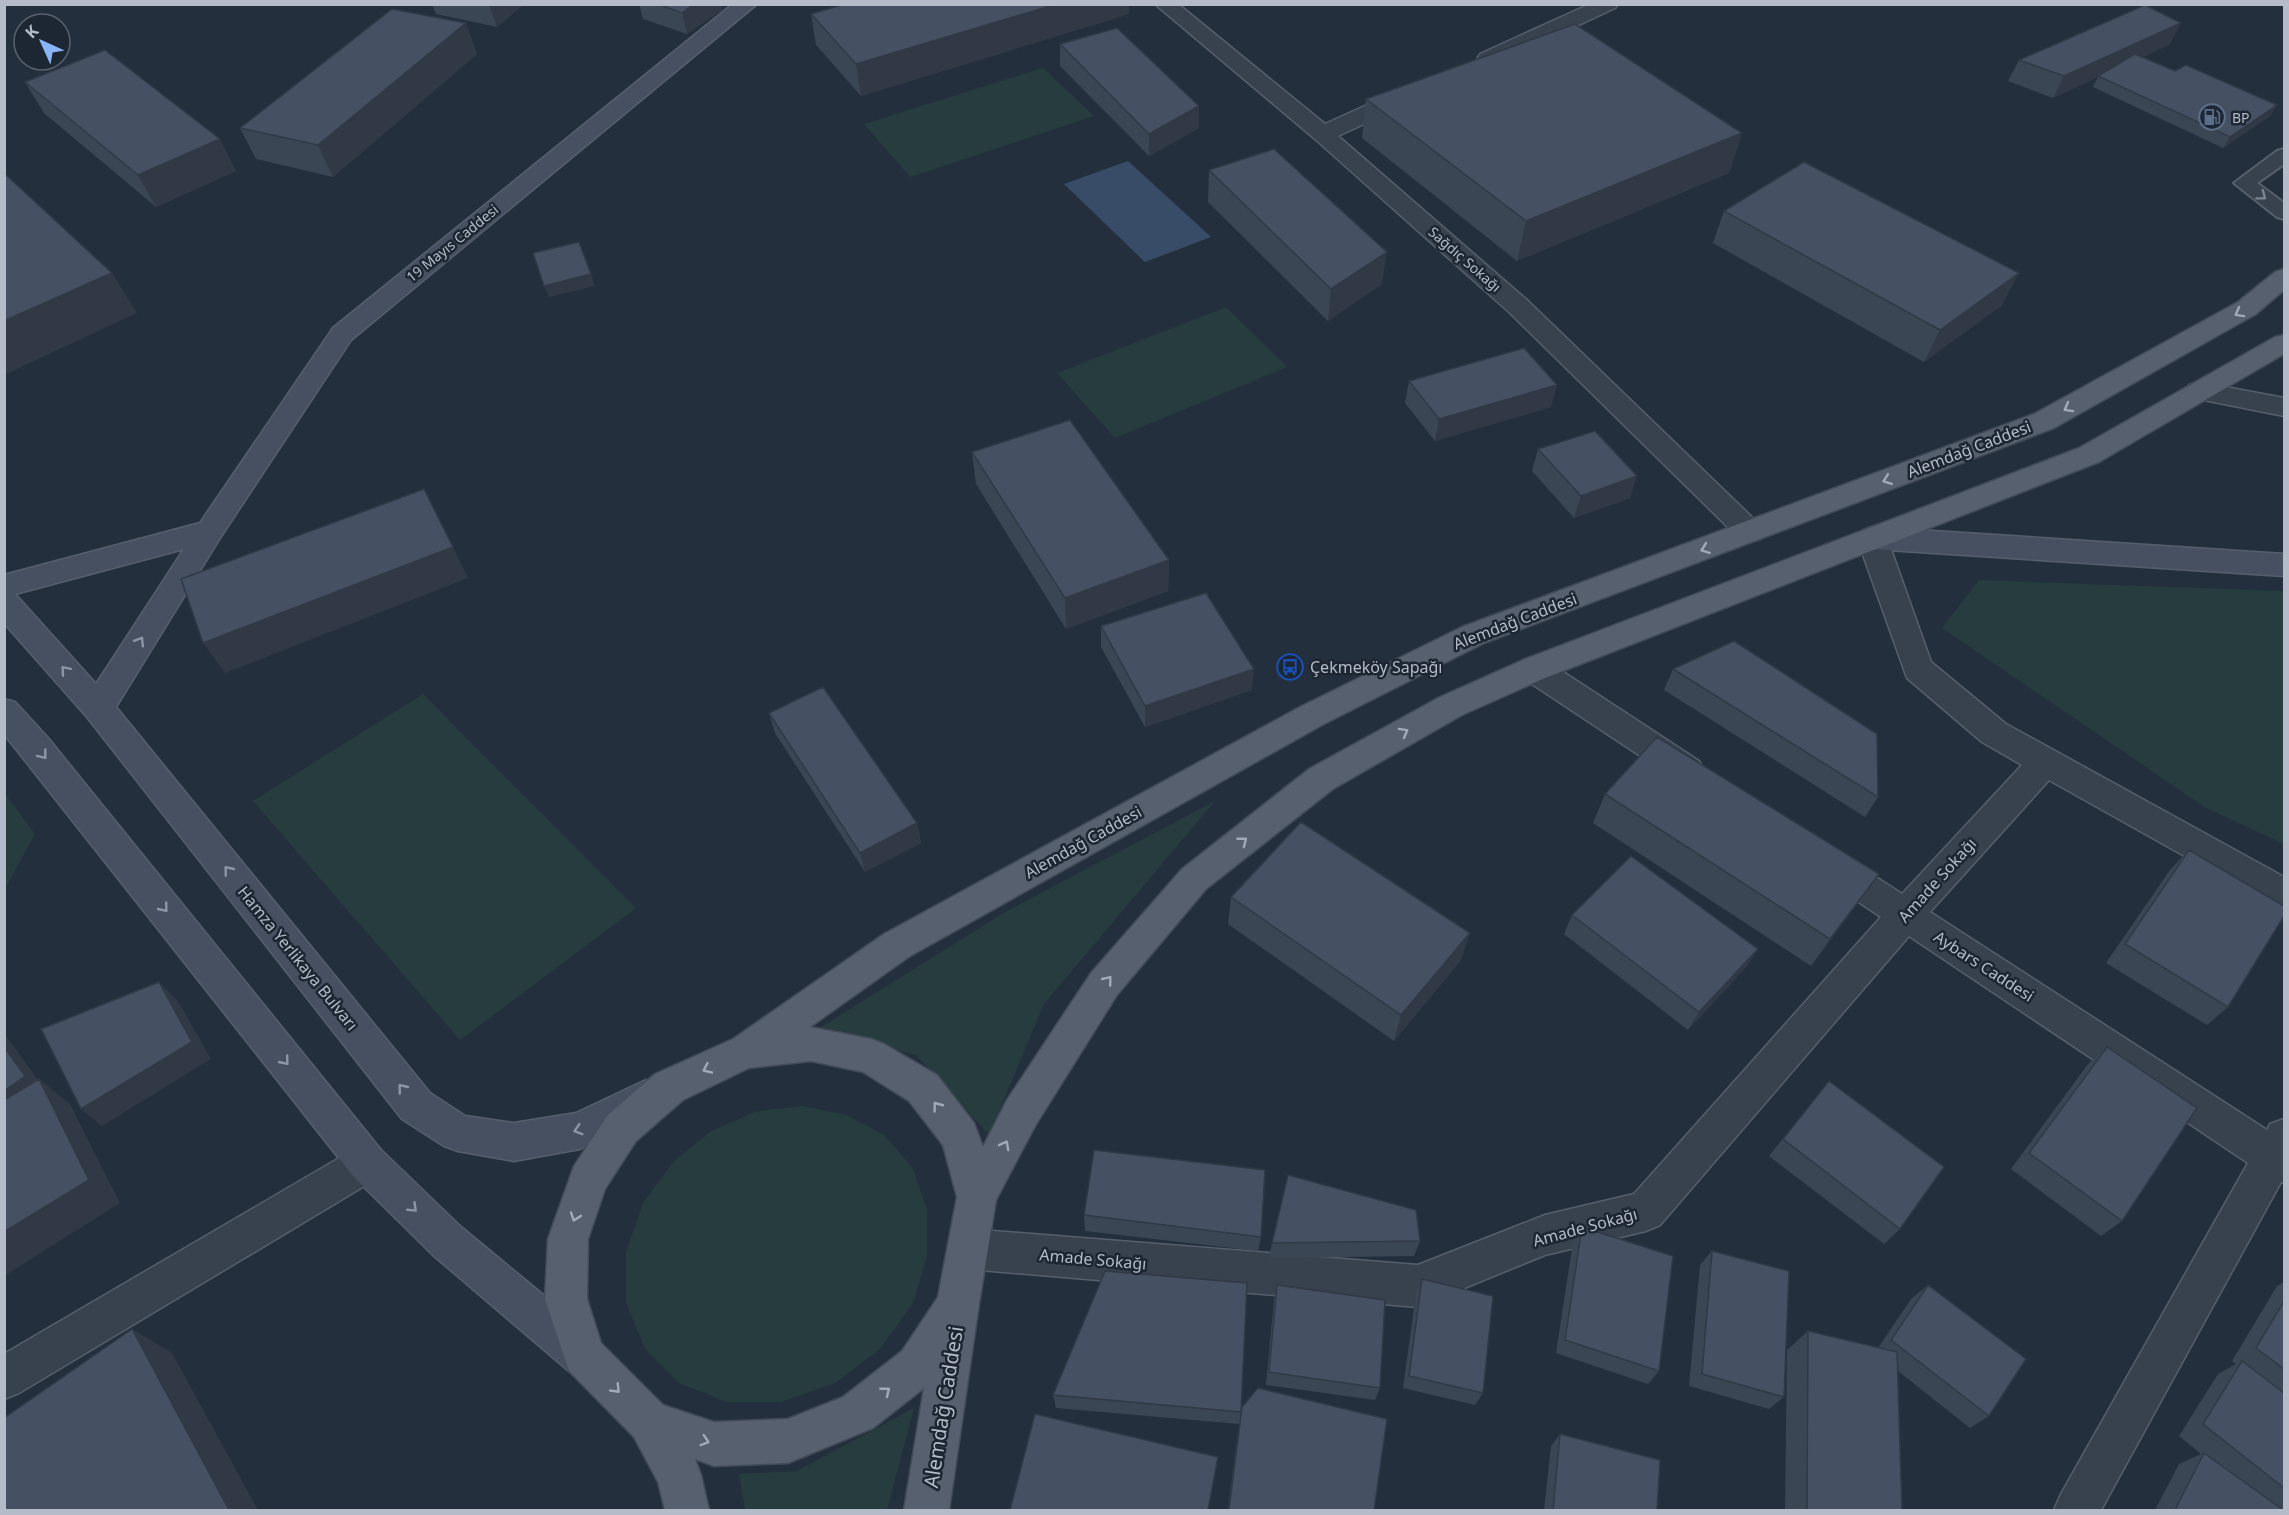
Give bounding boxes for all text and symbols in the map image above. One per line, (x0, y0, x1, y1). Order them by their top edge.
north arrow (12, 12, 72, 72)
text: K (20, 20, 43, 43)
fuel station icon: BP (2197, 102, 2227, 132)
place label: BP (2232, 108, 2250, 127)
one-way arrow (2255, 189, 2266, 200)
street label: 19 Mayıs Caddesi (402, 200, 502, 286)
street label: Sağdıç Sokağı (1425, 222, 1505, 296)
one-way arrow (2234, 306, 2245, 317)
one-way arrow (2064, 401, 2074, 412)
street label: Alemdağ Caddesi (1904, 415, 2034, 483)
one-way arrow (1882, 473, 1893, 486)
one-way arrow (1700, 541, 1711, 554)
street label: Alemdağ Caddesi (1450, 587, 1580, 655)
one-way arrow (133, 636, 144, 647)
bus stop icon: Çekmeköy Sapağı (1275, 652, 1305, 682)
place label: Çekmeköy Sapağı (1310, 656, 1442, 678)
one-way arrow (61, 666, 72, 677)
one-way arrow (1398, 728, 1409, 740)
one-way arrow (35, 749, 46, 760)
street label: Alemdağ Caddesi (1020, 801, 1146, 883)
street label: Amade Sokağı (1893, 833, 1981, 927)
one-way arrow (1236, 837, 1247, 848)
one-way arrow (224, 866, 235, 877)
street label: Hamza Yerlikaya Bulvarı (233, 881, 363, 1035)
one-way arrow (156, 901, 167, 912)
street label: Aybars Caddesi (1930, 925, 2038, 1007)
one-way arrow (1100, 976, 1111, 987)
one-way arrow (278, 1054, 289, 1065)
one-way arrow (703, 1062, 714, 1074)
one-way arrow (398, 1084, 409, 1095)
one-way arrow (934, 1102, 945, 1113)
one-way arrow (573, 1123, 584, 1135)
one-way arrow (998, 1141, 1009, 1152)
one-way arrow (406, 1201, 416, 1212)
street label: Amade Sokağı (1530, 1203, 1640, 1251)
one-way arrow (570, 1211, 583, 1222)
street label: Amade Sokağı (1039, 1243, 1147, 1275)
street label: Alemdağ Caddesi (917, 1324, 969, 1490)
one-way arrow (609, 1382, 620, 1393)
one-way arrow (879, 1387, 890, 1398)
one-way arrow (699, 1434, 709, 1446)

